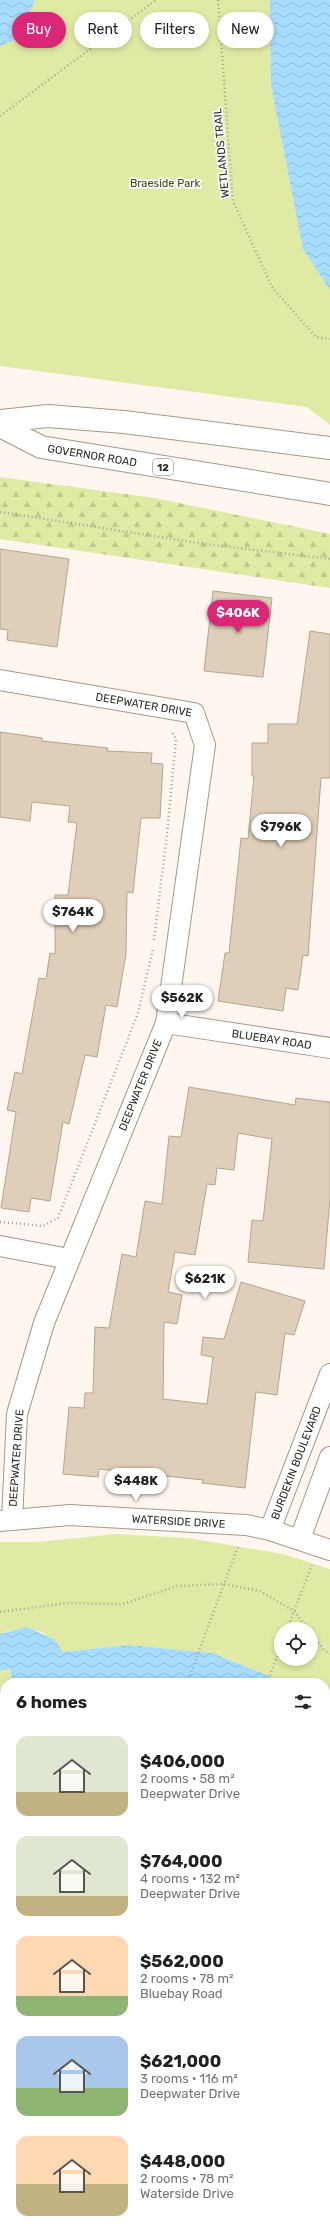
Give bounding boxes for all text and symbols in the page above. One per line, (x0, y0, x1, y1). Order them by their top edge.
chip: Buy (12, 12, 66, 48)
chip: Rent (74, 12, 132, 48)
chip: Filters (140, 12, 209, 48)
chip: New (217, 12, 274, 48)
street label: WETLANDS TRAIL (211, 108, 232, 198)
park label: Braeside Park (130, 177, 200, 190)
street label: GOVERNOR ROAD (47, 442, 138, 469)
road number: 12 (153, 459, 173, 475)
pin: $406K (210, 600, 266, 634)
text: $406K (216, 605, 260, 620)
street label: DEEPWATER DRIVE (95, 690, 193, 720)
pin: $796K (253, 814, 309, 848)
text: $796K (260, 819, 302, 834)
pin: $764K (45, 899, 101, 933)
text: $764K (52, 904, 94, 919)
pin: $562K (154, 985, 210, 1019)
text: $562K (161, 990, 203, 1005)
street label: BLUEBAY ROAD (231, 1027, 313, 1052)
street label: DEEPWATER DRIVE (116, 1037, 165, 1133)
pin: $621K (177, 1266, 233, 1300)
text: $621K (185, 1271, 225, 1286)
street label: BURDEKIN BOULEVARD (269, 1404, 324, 1522)
street label: DEEPWATER DRIVE (7, 1409, 26, 1507)
pin: $448K (108, 1468, 164, 1502)
text: $448K (114, 1473, 158, 1488)
street label: WATERSIDE DRIVE (131, 1513, 226, 1531)
map controls (274, 1622, 318, 1666)
button: locate (274, 1622, 318, 1666)
icon: filters (292, 1691, 314, 1713)
text: 6 homes (16, 1692, 87, 1712)
text: $406,000 (140, 1751, 225, 1771)
icon: home (48, 1752, 96, 1800)
text: 2 rooms · 58 m² (140, 1771, 235, 1786)
text: Deepwater Drive (140, 1786, 240, 1801)
text: $764,000 (140, 1851, 223, 1871)
icon: home (48, 1852, 96, 1900)
text: 4 rooms · 132 m² (140, 1871, 240, 1886)
text: Deepwater Drive (140, 1886, 240, 1901)
text: $562,000 (140, 1951, 224, 1971)
icon: home (48, 1952, 96, 2000)
text: 2 rooms · 78 m² (140, 1971, 234, 1986)
text: Bluebay Road (140, 1986, 223, 2001)
text: $621,000 (140, 2051, 221, 2071)
icon: home (48, 2052, 96, 2100)
text: 3 rooms · 116 m² (140, 2071, 238, 2086)
text: Deepwater Drive (140, 2086, 240, 2101)
text: $448,000 (140, 2151, 225, 2171)
icon: home (48, 2152, 96, 2200)
text: 2 rooms · 78 m² (140, 2171, 234, 2186)
text: Waterside Drive (140, 2186, 234, 2201)

